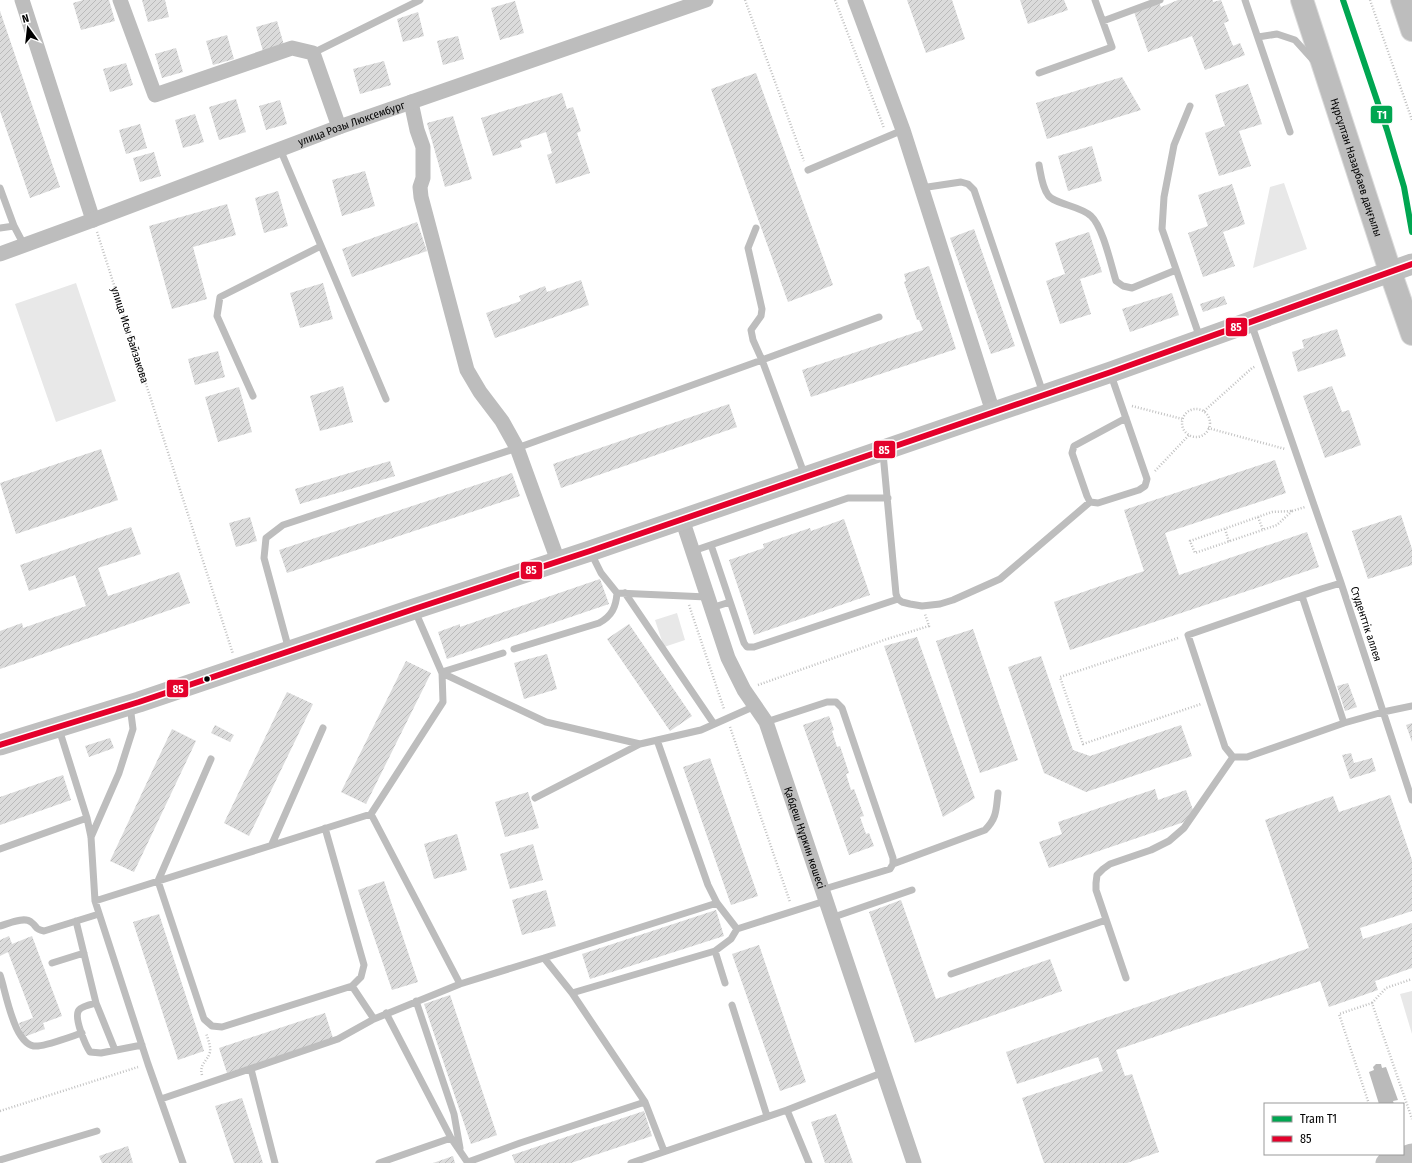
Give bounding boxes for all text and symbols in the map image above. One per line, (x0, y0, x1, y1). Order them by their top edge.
north arrow (8, 8, 48, 48)
text: N (21, 12, 30, 26)
street label: Нұрсұлтан Назарбаев даңғылы (1328, 97, 1385, 238)
street label: улица Розы Люксембург (296, 98, 407, 148)
line badge: T1 (1370, 105, 1393, 124)
text: T1 (1377, 109, 1387, 122)
street label: улица Исы Байзакова (109, 285, 152, 385)
line badge: 85 (1225, 317, 1248, 337)
text: 85 (1230, 321, 1242, 334)
line badge: 85 (873, 440, 896, 459)
text: 85 (878, 444, 890, 457)
line badge: 85 (520, 561, 543, 580)
text: 85 (525, 564, 537, 577)
street label: Студенттік аллея (1348, 585, 1384, 663)
unlabelled marker (202, 674, 212, 684)
line badge: 85 (166, 679, 189, 698)
text: 85 (172, 683, 184, 696)
street label: Қабдеш Нұркин көшесі (782, 785, 828, 891)
legend (1264, 1103, 1404, 1155)
text: Tram T1 (1300, 1112, 1337, 1126)
text: 85 (1300, 1132, 1312, 1146)

